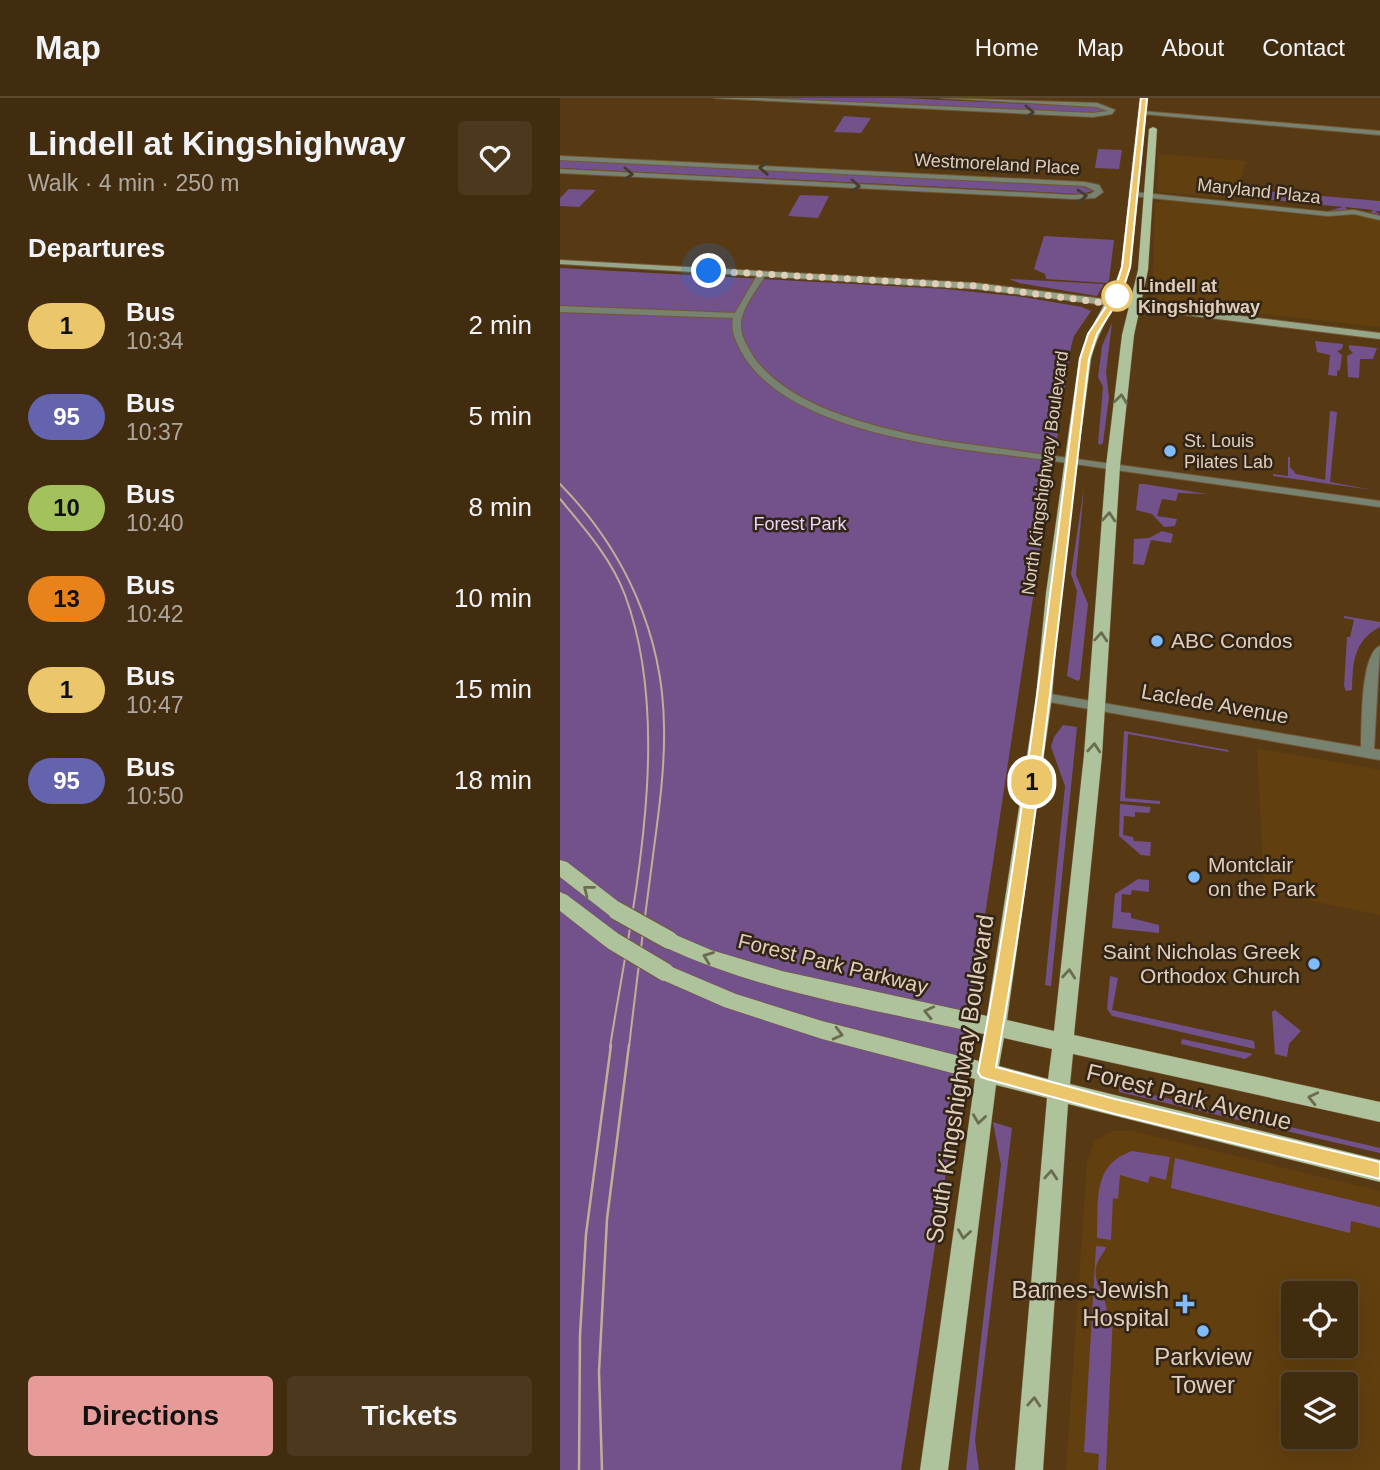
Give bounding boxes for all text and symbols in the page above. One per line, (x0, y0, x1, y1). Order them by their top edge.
text: Map (35, 29, 101, 66)
text: Home (975, 34, 1039, 61)
text: Map (1077, 34, 1124, 61)
text: About (1162, 34, 1224, 61)
text: Contact (1262, 34, 1345, 61)
one-way arrow (1024, 104, 1035, 119)
button: heart (458, 121, 532, 195)
text: Lindell at Kingshighway (28, 125, 406, 162)
street label: Westmoreland Place (914, 150, 1080, 178)
one-way arrow (758, 160, 769, 175)
one-way arrow (623, 166, 634, 181)
text: Walk · 4 min · 250 m (28, 170, 239, 196)
street label: Maryland Plaza (1196, 175, 1323, 208)
one-way arrow (850, 178, 861, 193)
one-way arrow (1077, 188, 1088, 203)
text: Departures (28, 233, 165, 263)
your location (691, 253, 726, 288)
place label: Lindell at Kingshighway (1138, 276, 1260, 317)
marker: Lindell at Kingshighway (1102, 281, 1132, 311)
text: Bus (126, 297, 175, 327)
text: 2 min (468, 310, 532, 340)
text: 1 (60, 312, 73, 339)
text: 10:34 (126, 328, 184, 354)
street label: North Kingshighway Boulevard (1018, 350, 1072, 596)
text: Bus (126, 388, 175, 418)
one-way arrow (1114, 393, 1129, 405)
text: 5 min (468, 401, 532, 431)
text: 95 (53, 403, 80, 430)
text: 10:37 (126, 419, 184, 445)
place label: St. Louis Pilates Lab (1184, 431, 1273, 472)
marker: St. Louis Pilates Lab (1162, 443, 1178, 459)
text: Bus (126, 479, 175, 509)
text: 8 min (468, 492, 532, 522)
text: 10 (53, 494, 80, 521)
text: 10:40 (126, 510, 184, 536)
one-way arrow (1102, 511, 1117, 522)
park label: Forest Park (753, 514, 848, 534)
text: Bus (126, 570, 175, 600)
text: 10 min (454, 583, 532, 613)
text: 13 (53, 585, 80, 612)
text: 10:42 (126, 601, 184, 627)
place label: ABC Condos (1171, 629, 1292, 652)
one-way arrow (1094, 631, 1109, 642)
marker: ABC Condos (1149, 633, 1165, 649)
text: Bus (126, 661, 175, 691)
text: 15 min (454, 674, 532, 704)
text: 1 (60, 676, 73, 703)
street label: Laclede Avenue (1140, 679, 1290, 728)
text: 10:47 (126, 692, 184, 718)
one-way arrow (1086, 742, 1101, 753)
text: Bus (126, 752, 175, 782)
line badge: 1 (1009, 759, 1055, 805)
text: 18 min (454, 765, 532, 795)
text: 95 (53, 767, 80, 794)
text: 1 (1025, 768, 1039, 795)
text: 10:50 (126, 783, 184, 809)
place label: Montclair on the Park (1208, 853, 1316, 900)
marker: Montclair on the Park (1186, 869, 1202, 885)
one-way arrow (583, 885, 596, 898)
street label: South Kingshighway Boulevard (920, 913, 999, 1245)
street label: Forest Park Parkway (736, 929, 931, 998)
place label: Saint Nicholas Greek Orthodox Church (1103, 940, 1300, 987)
one-way arrow (703, 951, 715, 965)
marker: Saint Nicholas Greek Orthodox Church (1306, 956, 1322, 972)
one-way arrow (1061, 968, 1076, 979)
one-way arrow (923, 1005, 935, 1020)
one-way arrow (832, 1026, 844, 1040)
street label: Forest Park Avenue (1084, 1058, 1294, 1135)
one-way arrow (1307, 1091, 1319, 1106)
one-way arrow (972, 1113, 987, 1125)
one-way arrow (1043, 1169, 1058, 1180)
one-way arrow (956, 1228, 971, 1240)
place label: Barnes-Jewish Hospital (1012, 1276, 1169, 1331)
map controls (1281, 1281, 1358, 1449)
button: locate (1281, 1281, 1358, 1358)
marker: Barnes-Jewish Hospital (1175, 1294, 1195, 1314)
marker: Parkview Tower (1195, 1323, 1211, 1339)
place label: Parkview Tower (1154, 1343, 1252, 1398)
button: layers (1281, 1372, 1358, 1449)
button: Directions (28, 1376, 273, 1456)
button: Tickets (287, 1376, 532, 1456)
one-way arrow (1026, 1396, 1041, 1407)

